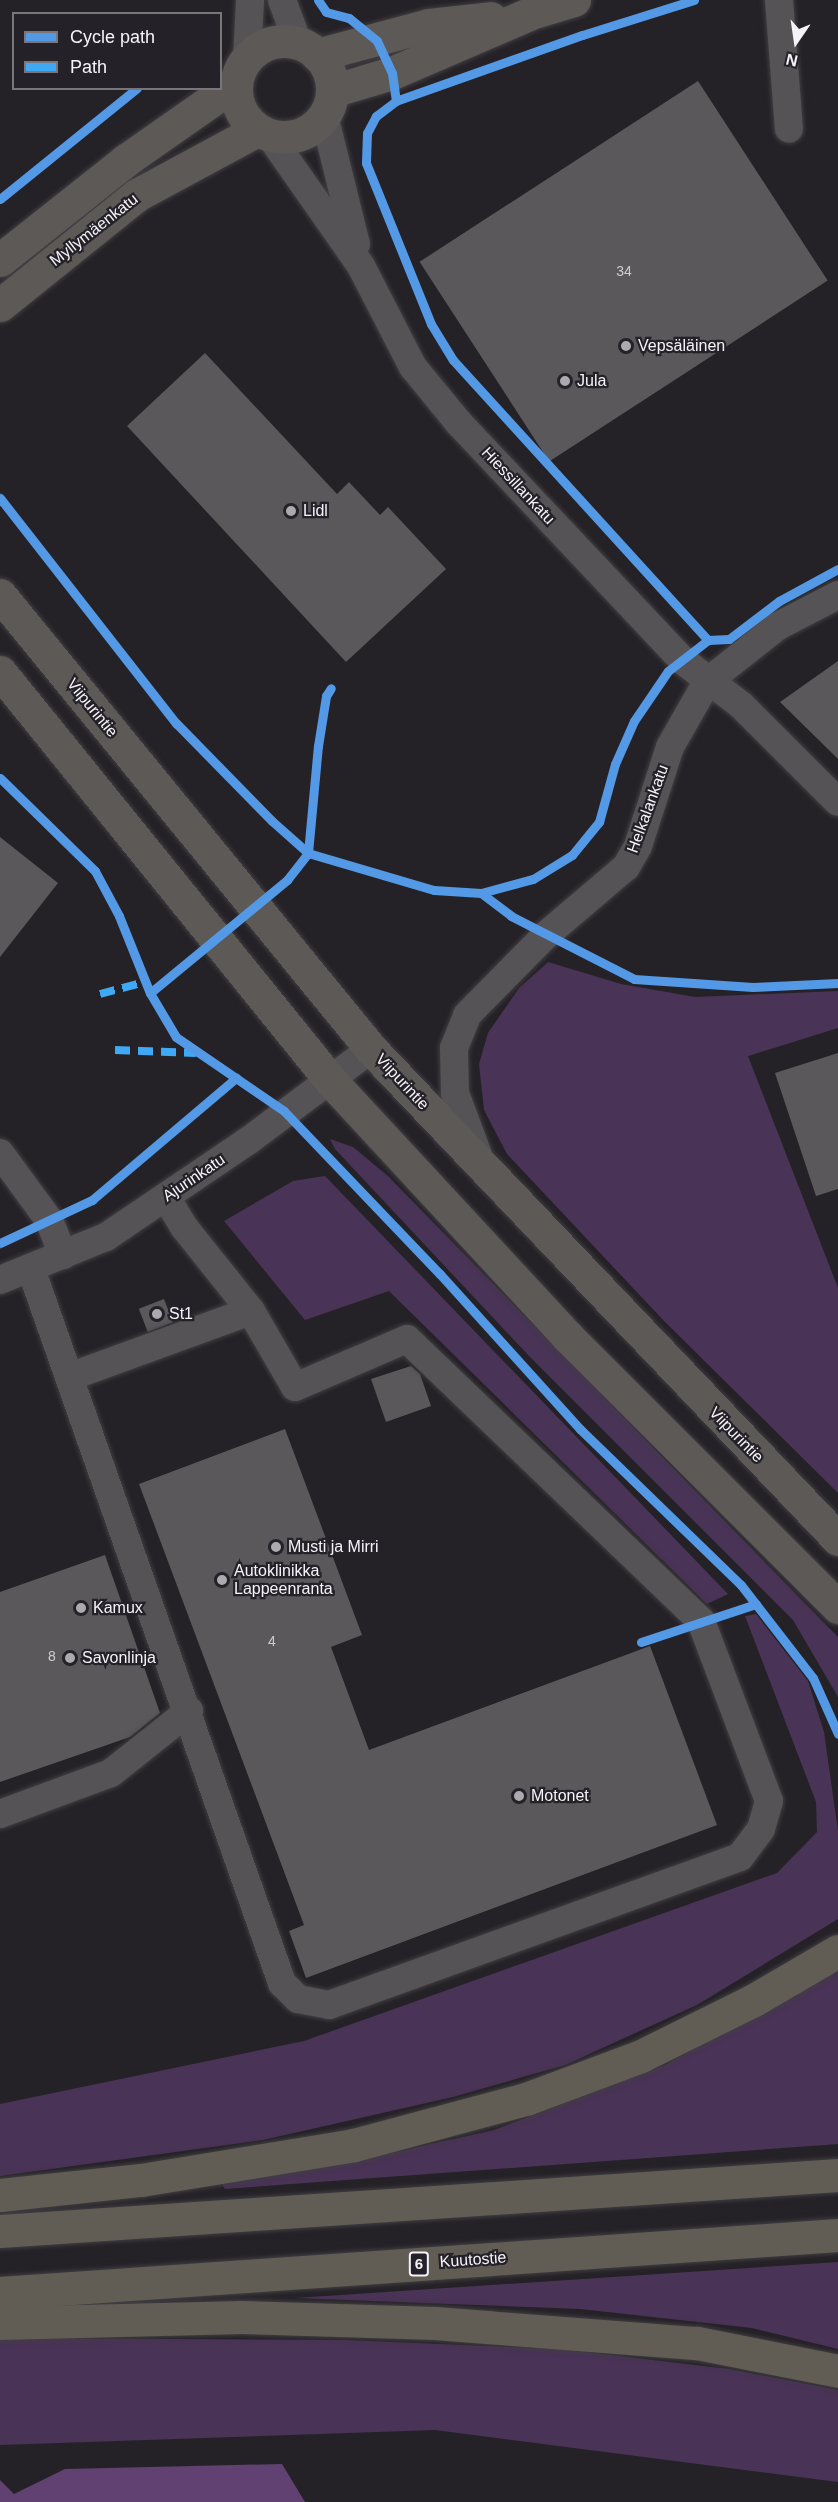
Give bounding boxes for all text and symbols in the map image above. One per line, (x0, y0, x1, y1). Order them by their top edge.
legend (12, 12, 222, 90)
north arrow (766, 12, 826, 72)
text: Cycle path (70, 27, 155, 47)
text: N (784, 50, 799, 70)
text: Path (70, 57, 107, 77)
street label: Myllymäenkatu (46, 190, 142, 270)
house number: 34 (616, 263, 632, 279)
place label: Vepsäläinen (638, 336, 725, 356)
marker: Vepsäläinen (619, 339, 633, 353)
place label: Jula (577, 371, 606, 391)
marker: Jula (558, 374, 572, 388)
street label: Hiessillankatu (477, 443, 559, 529)
place label: Lidl (303, 501, 328, 521)
marker: Lidl (284, 504, 298, 518)
street label: Viipurintie (63, 675, 121, 741)
street label: Helkalankatu (623, 762, 673, 856)
street label: Viipurintie (371, 1050, 433, 1114)
street label: Ajurinkatu (159, 1150, 229, 1206)
place label: St1 (169, 1304, 193, 1324)
marker: St1 (150, 1307, 164, 1321)
street label: Viipurintie (705, 1403, 767, 1467)
place label: Musti ja Mirri (288, 1537, 379, 1557)
marker: Musti ja Mirri (269, 1540, 283, 1554)
place label: Autoklinikka Lappeenranta (234, 1561, 333, 1599)
marker: Autoklinikka Lappeenranta (215, 1573, 229, 1587)
place label: Kamux (93, 1598, 143, 1618)
marker: Kamux (74, 1601, 88, 1615)
house number: 4 (268, 1633, 276, 1649)
house number: 8 (48, 1648, 56, 1664)
place label: Savonlinja (82, 1648, 156, 1668)
marker: Savonlinja (63, 1651, 77, 1665)
place label: Motonet (531, 1786, 589, 1806)
marker: Motonet (512, 1789, 526, 1803)
street label: Kuutostie (439, 2248, 507, 2272)
road number: 6 (408, 2252, 430, 2276)

